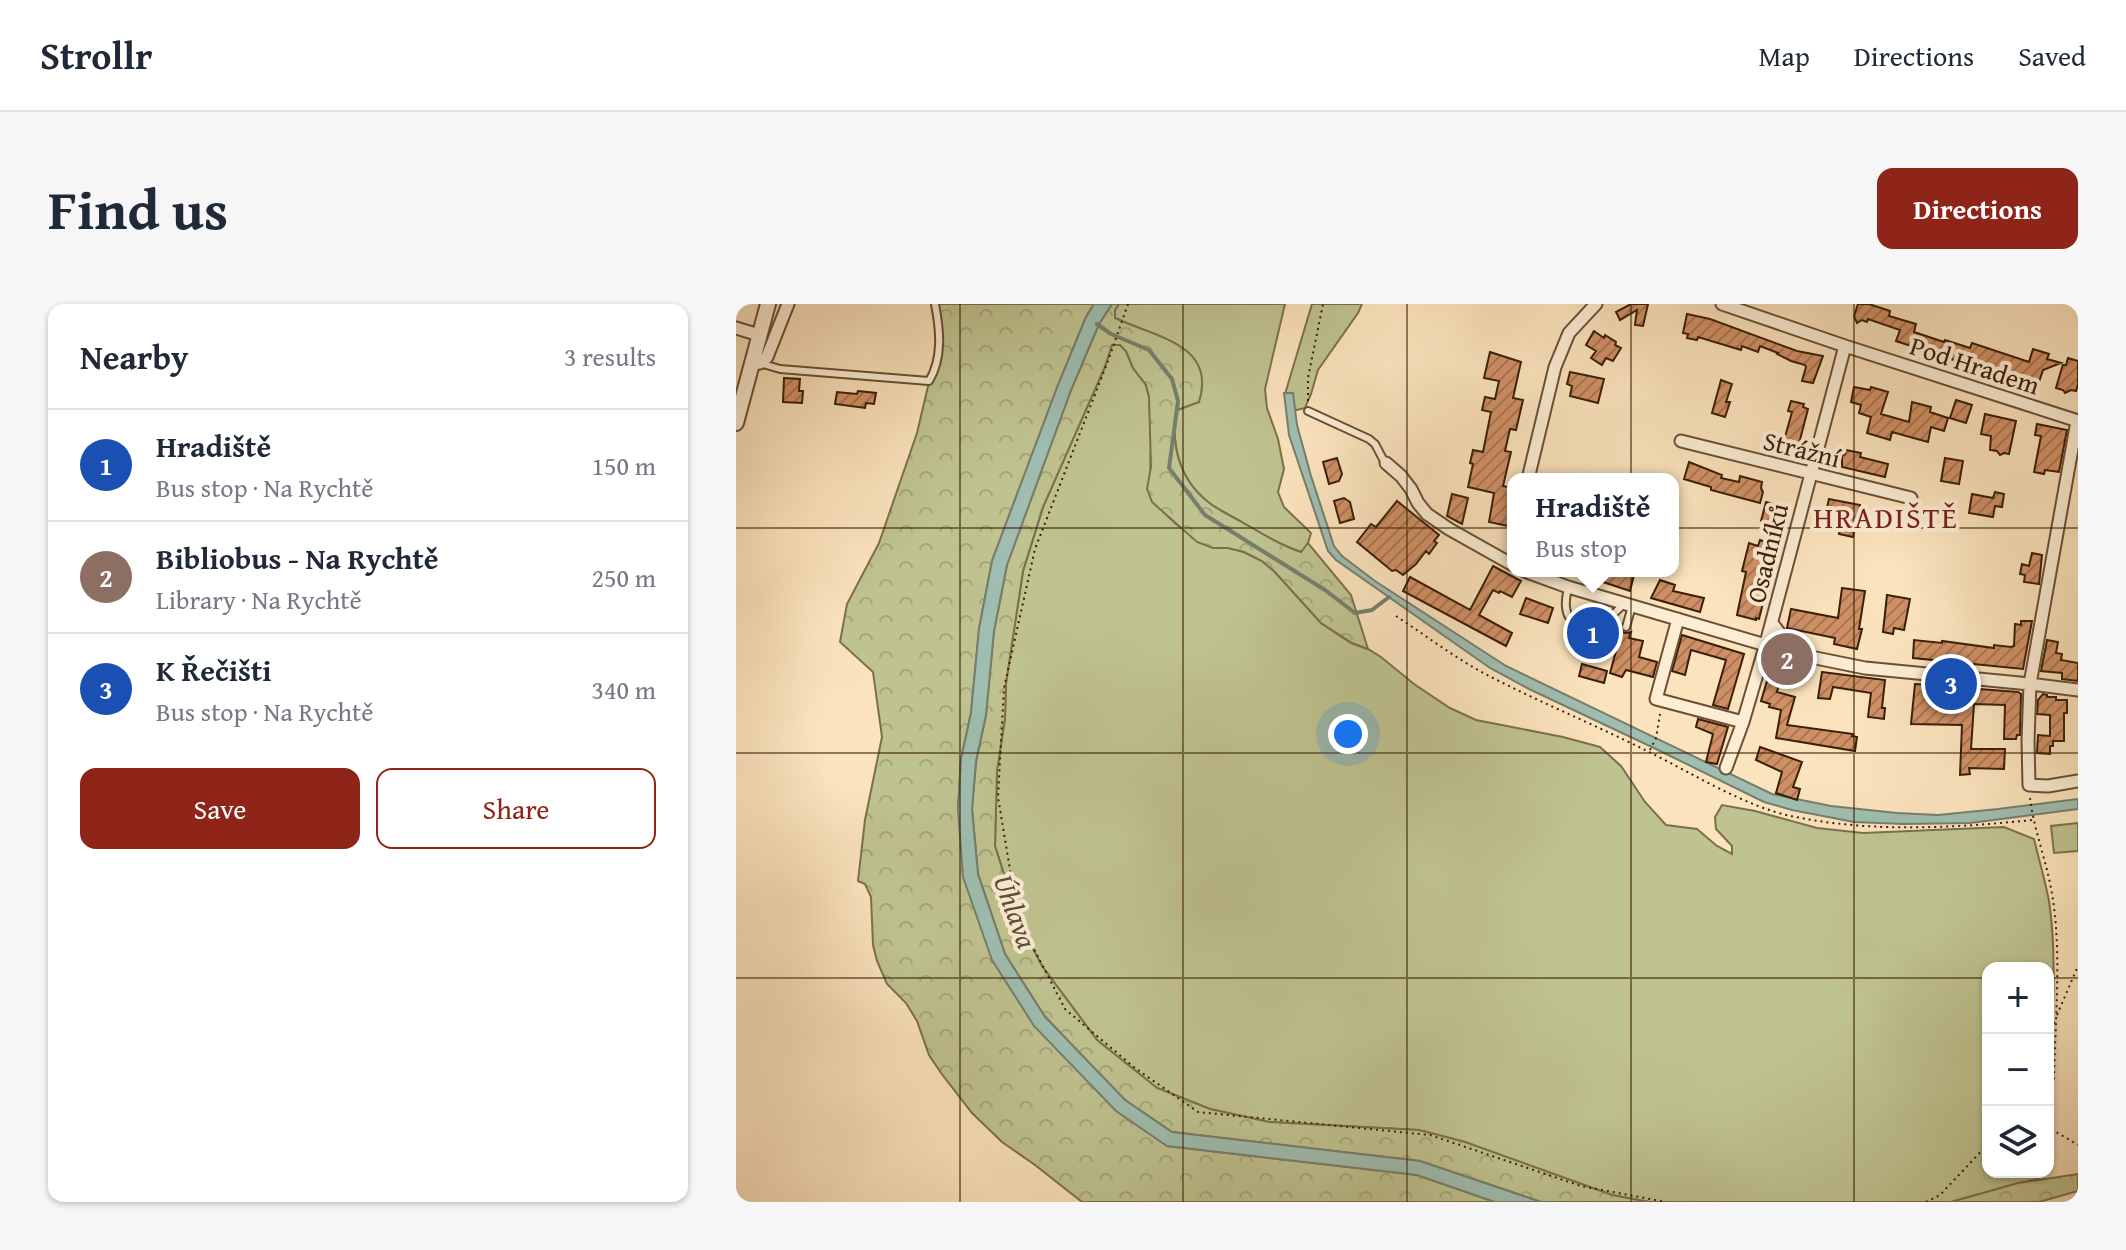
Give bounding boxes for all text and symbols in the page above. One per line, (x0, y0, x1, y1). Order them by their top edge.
text: Strollr (40, 27, 152, 83)
text: Map (1758, 35, 1810, 76)
text: Directions (1854, 35, 1974, 76)
text: Saved (2018, 35, 2086, 76)
text: Find us (48, 167, 228, 250)
button: Directions (1877, 168, 2078, 249)
street label: Pod Hradem (1905, 326, 2045, 404)
text: Nearby (80, 332, 189, 381)
text: 3 results (564, 337, 656, 376)
street label: Strážní (1759, 421, 1845, 478)
text: Hradiště (156, 424, 271, 468)
text: 1 (99, 446, 113, 485)
text: 150 m (591, 446, 656, 485)
text: Bus stop · Na Rychtě (156, 468, 373, 507)
popup (1507, 473, 1679, 577)
text: Hradiště (1535, 484, 1651, 528)
district label: HRADIŠTĚ (1813, 495, 1959, 539)
street label: Osadníků (1736, 499, 1798, 607)
text: Bus stop (1535, 528, 1627, 567)
text: Bibliobus - Na Rychtě (156, 536, 439, 580)
text: 2 (99, 558, 113, 597)
text: 250 m (591, 558, 656, 597)
text: Library · Na Rychtě (156, 580, 362, 619)
pin: 1 (1567, 603, 1619, 663)
pin: 2 (1761, 629, 1813, 689)
text: K Řečišti (156, 648, 272, 692)
pin: 3 (1925, 654, 1977, 714)
text: 3 (99, 670, 113, 709)
text: 340 m (591, 670, 656, 709)
text: Bus stop · Na Rychtě (156, 692, 373, 731)
your location (1328, 714, 1368, 754)
button: Save (80, 768, 360, 849)
button: Share (376, 768, 656, 849)
water label: Úhlava (984, 868, 1048, 954)
map controls (1982, 962, 2054, 1178)
button: + (1982, 962, 2054, 1034)
button: − (1982, 1034, 2054, 1106)
button: layers (1982, 1106, 2054, 1178)

